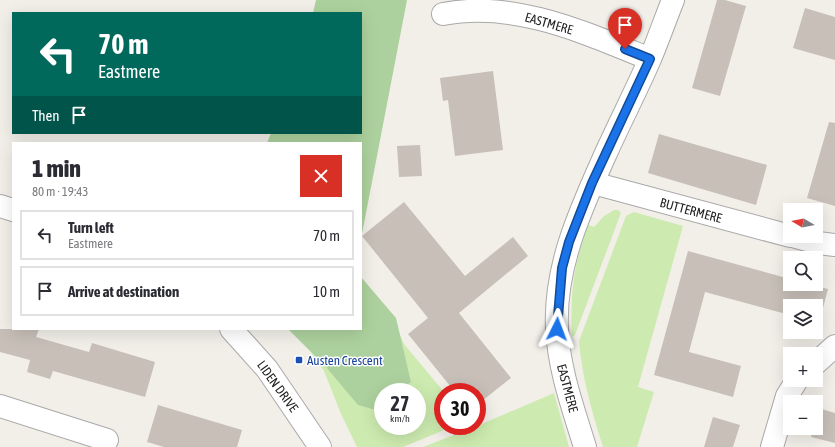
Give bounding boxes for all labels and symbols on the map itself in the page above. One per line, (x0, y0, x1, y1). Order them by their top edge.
pin (608, 8, 642, 49)
street label: EASTMERE (523, 9, 575, 38)
street label: BUTTERMERE (658, 195, 724, 226)
north arrow (783, 203, 823, 243)
position arrow (536, 308, 578, 350)
place label: Austen Crescent (307, 353, 383, 368)
marker: Austen Crescent (294, 355, 304, 365)
street label: LIDEN DRIVE (254, 358, 301, 415)
street label: EASTMERE (554, 362, 581, 414)
speed limit sign: 30 (434, 383, 486, 435)

